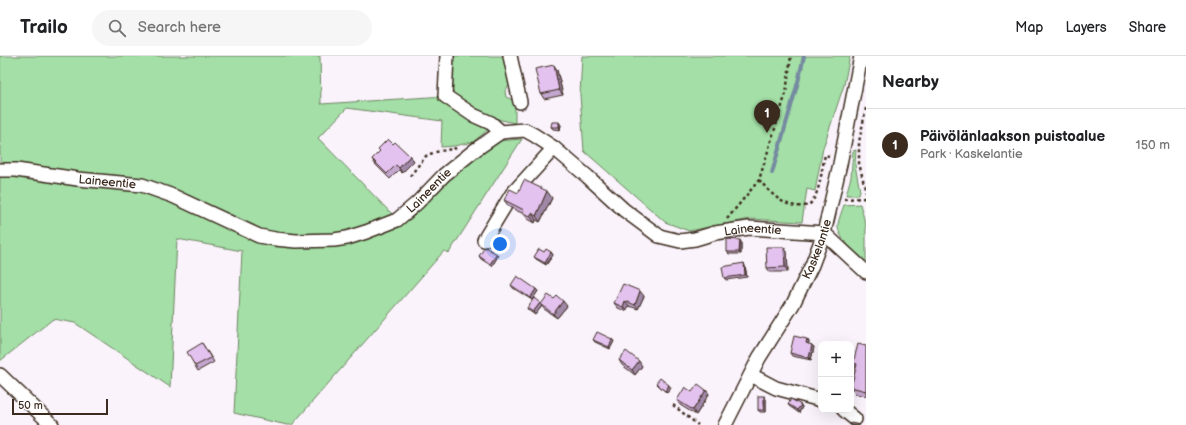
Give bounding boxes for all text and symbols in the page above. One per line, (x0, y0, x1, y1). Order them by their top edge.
search box (92, 10, 372, 46)
text: Trailo (20, 16, 68, 39)
icon: search (106, 17, 128, 39)
text: Search here (138, 18, 221, 37)
text: Map (1015, 19, 1043, 36)
text: Layers (1065, 19, 1107, 36)
text: Share (1129, 19, 1166, 36)
text: Nearby (882, 72, 939, 92)
pin: 1 (754, 100, 780, 133)
text: Päivölänlaakson puistoalue (920, 127, 1105, 146)
text: 1 (892, 137, 898, 153)
text: 150 m (1136, 137, 1170, 153)
text: Park · Kaskelantie (920, 146, 1023, 162)
street label: Laineentie (403, 165, 454, 216)
street label: Laineentie (78, 172, 137, 192)
street label: Kaskelantie (799, 218, 834, 282)
street label: Laineentie (723, 220, 782, 239)
your location (490, 234, 510, 254)
map controls (818, 341, 854, 413)
button: + (818, 341, 854, 377)
button: − (818, 377, 854, 413)
scale bar (12, 397, 108, 416)
text: 50 m (18, 399, 43, 412)

